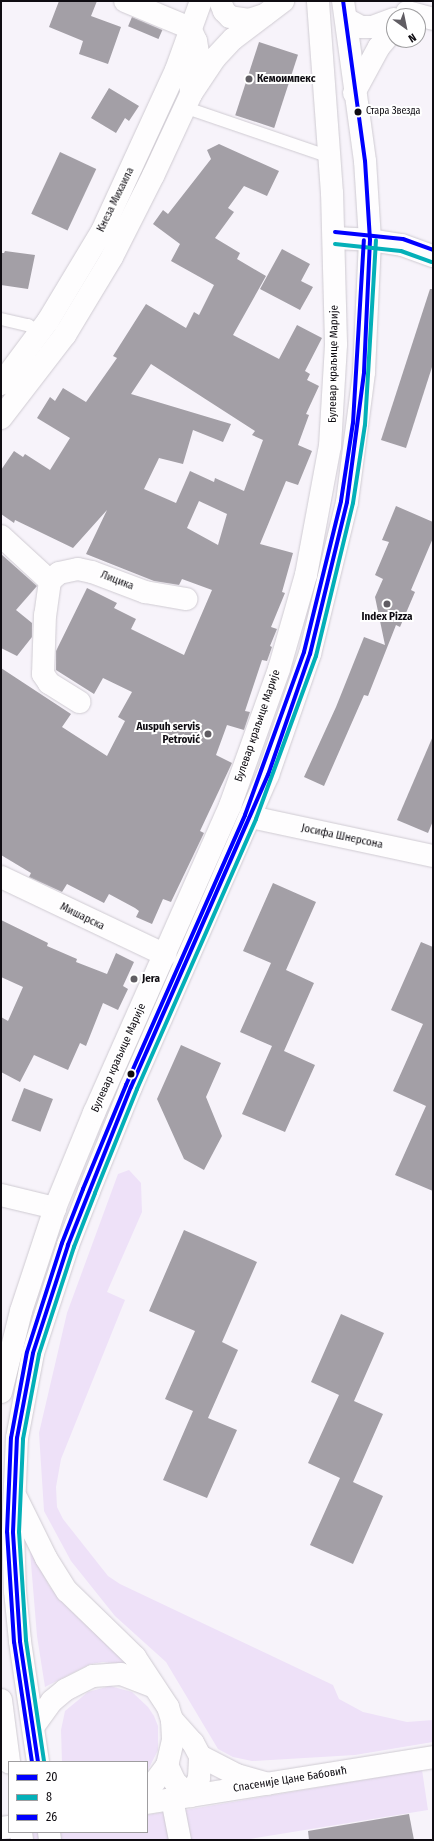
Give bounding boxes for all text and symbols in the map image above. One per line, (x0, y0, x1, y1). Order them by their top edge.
north arrow (386, 8, 426, 48)
text: N (406, 30, 419, 45)
place label: Кемоимпекс (257, 72, 315, 86)
marker: Кемоимпекс (244, 74, 254, 84)
place label: Стара Звезда (366, 106, 420, 118)
marker: Стара Звезда (353, 107, 363, 117)
street label: Кнеза Михаила (95, 165, 137, 235)
street label: Булевар краљице Марије (326, 305, 342, 423)
street label: Лицика (99, 569, 135, 593)
marker: Index Pizza (382, 599, 392, 609)
place label: Index Pizza (362, 610, 412, 624)
street label: Булевар краљице Марије (233, 668, 283, 784)
place label: Auspuh servis Petrović (137, 721, 200, 747)
marker: Auspuh servis Petrović (203, 729, 213, 739)
street label: Јосифа Шнерсона (300, 822, 384, 852)
street label: Мишарска (58, 901, 106, 933)
place label: Jera (142, 972, 160, 986)
marker: Jera (129, 974, 139, 984)
street label: Булевар краљице Марије (89, 1002, 149, 1114)
unlabelled marker (126, 1069, 136, 1079)
legend (8, 1761, 148, 1833)
street label: Спасеније Цане Бабовић (232, 1764, 348, 1796)
text: 20 (46, 1770, 58, 1784)
text: 8 (46, 1790, 52, 1804)
text: 26 (46, 1810, 57, 1824)

